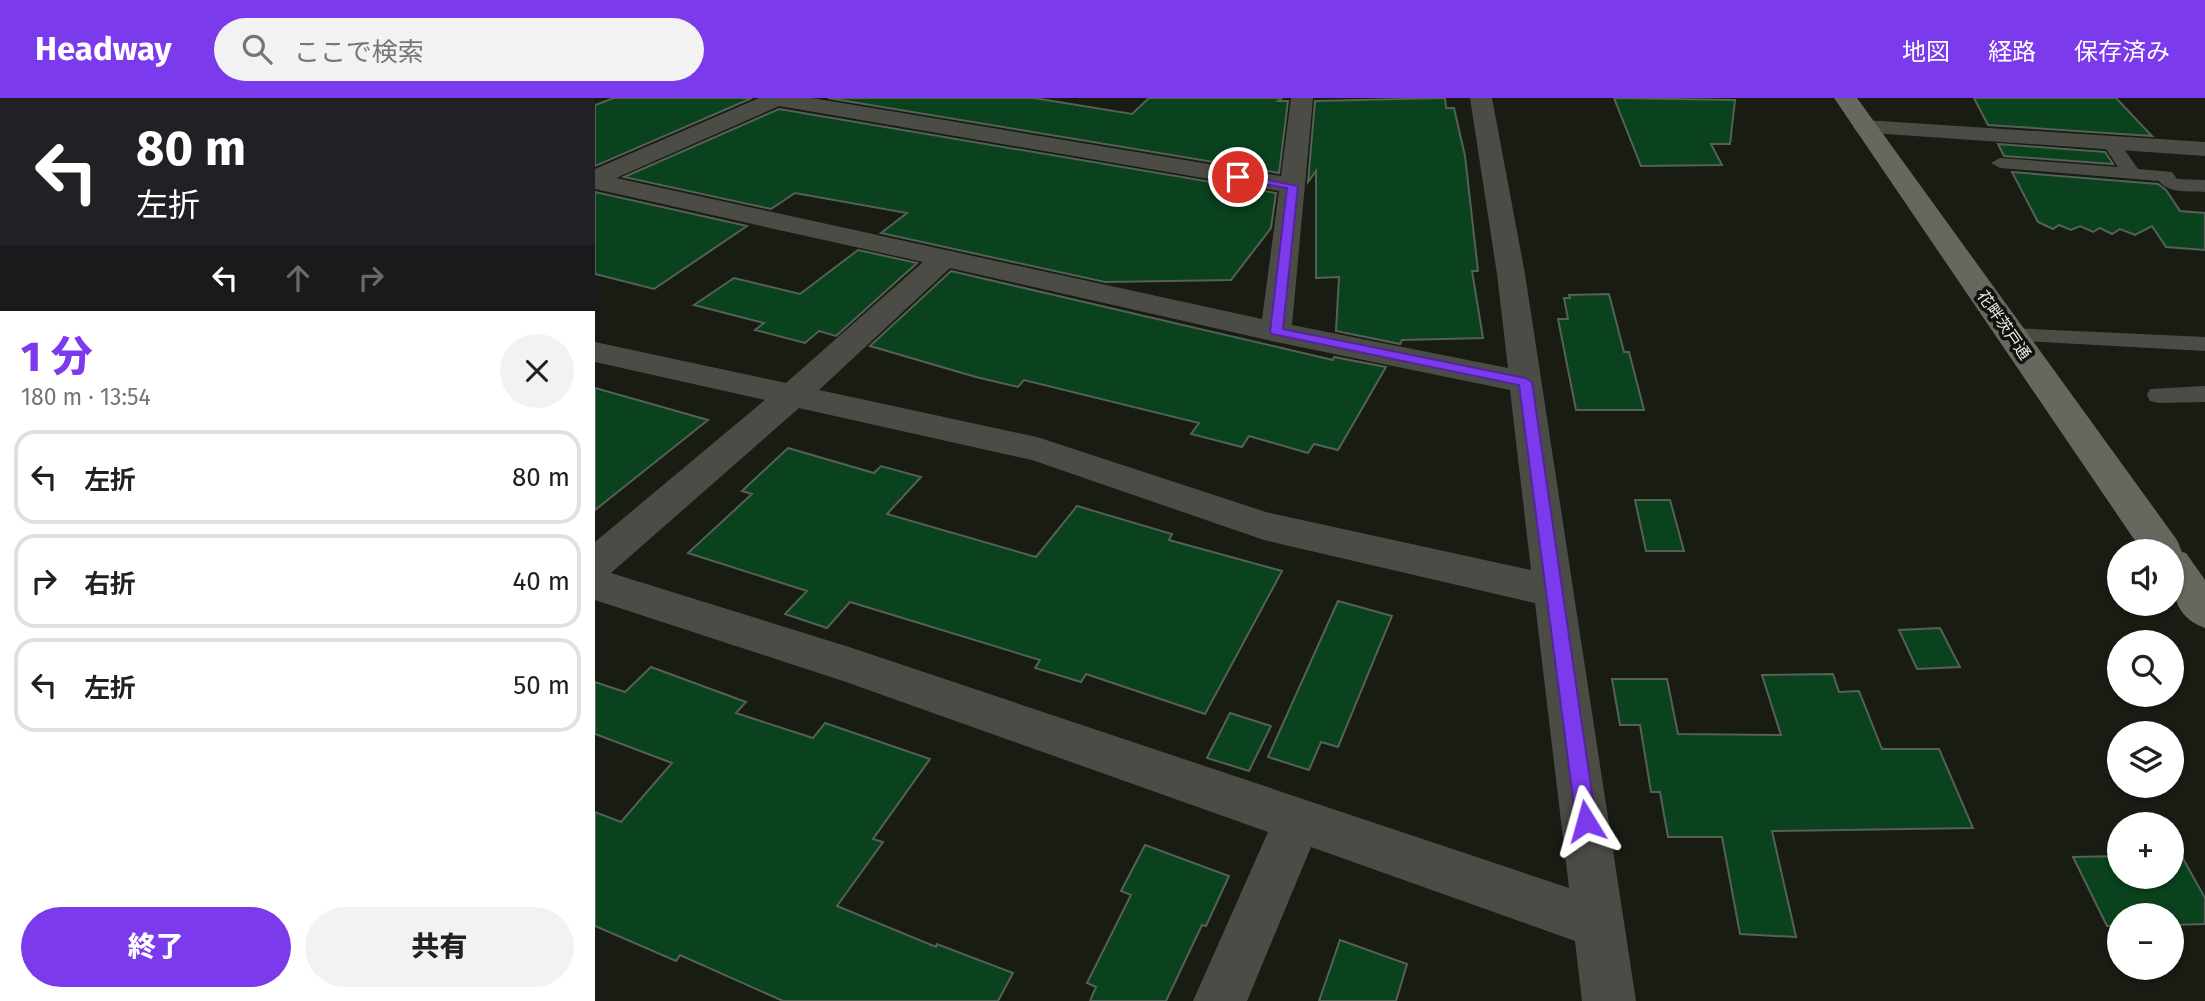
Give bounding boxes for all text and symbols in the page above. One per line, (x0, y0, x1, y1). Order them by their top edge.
search box (214, 18, 704, 81)
text: Headway (35, 29, 172, 69)
icon: search (238, 30, 276, 68)
text: ここで検索 (294, 37, 424, 68)
text: 地図 (1902, 38, 1950, 66)
text: 経路 (1988, 38, 2036, 66)
text: 保存済み (2074, 38, 2170, 66)
text: 80 m (136, 119, 246, 178)
icon: left (21, 126, 112, 217)
pin (1208, 147, 1268, 207)
icon: arrive (1219, 158, 1257, 196)
text: 左折 (136, 186, 200, 224)
icon: left (206, 259, 244, 297)
icon: ahead (279, 259, 317, 297)
icon: right (352, 259, 390, 297)
street label: 花畔茨戸通 (1973, 287, 2035, 363)
text: 1 分 (21, 332, 92, 382)
button: close (500, 334, 574, 408)
text: 180 m · 13:54 (21, 383, 151, 411)
icon: left (25, 458, 63, 496)
text: 80 m (512, 462, 570, 493)
text: 左折 (84, 465, 136, 496)
map controls (2107, 539, 2184, 980)
button: sound (2107, 539, 2184, 616)
icon: right (25, 562, 63, 600)
text: 40 m (512, 566, 570, 597)
text: 右折 (84, 569, 136, 600)
button: search (2107, 630, 2184, 707)
icon: left (25, 666, 63, 704)
text: 50 m (513, 670, 570, 701)
text: 左折 (84, 673, 136, 704)
button: layers (2107, 721, 2184, 798)
position arrow (1549, 784, 1623, 858)
button: + (2107, 812, 2184, 889)
button: − (2107, 903, 2184, 980)
button: 終了 (21, 907, 291, 987)
button: 共有 (305, 907, 574, 987)

